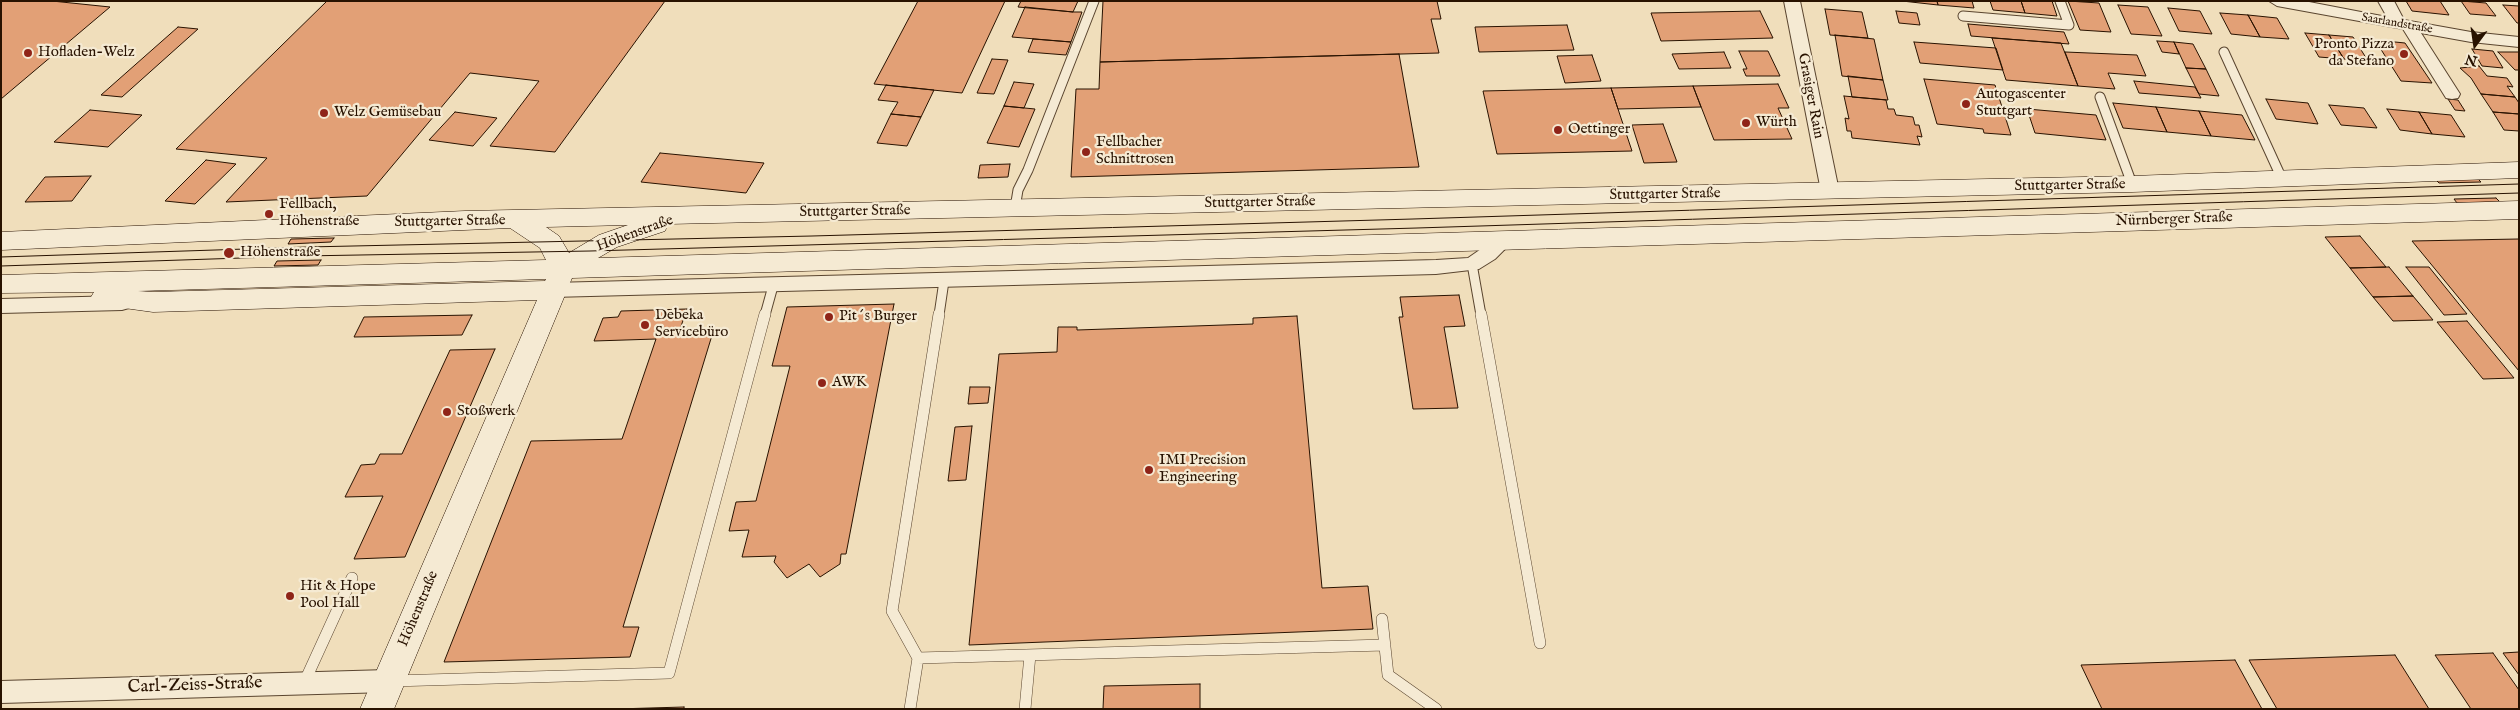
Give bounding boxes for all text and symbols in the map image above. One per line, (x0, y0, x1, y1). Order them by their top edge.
street label: Saarlandstraße (2360, 11, 2434, 37)
north arrow (2450, 20, 2500, 70)
place label: Pronto Pizza da Stefano (2314, 36, 2394, 71)
place label: Hofladen-Welz (38, 44, 135, 62)
marker: Hofladen-Welz (22, 47, 34, 59)
marker: Pronto Pizza da Stefano (2398, 48, 2410, 60)
text: N (2463, 49, 2479, 70)
street label: Grasiger Rain (1793, 52, 1827, 140)
place label: Autogascenter Stuttgart (1976, 86, 2066, 121)
marker: Autogascenter Stuttgart (1960, 98, 1972, 110)
place label: Welz Gemüsebau (334, 104, 441, 122)
marker: Welz Gemüsebau (318, 107, 330, 119)
place label: Würth (1756, 114, 1797, 132)
marker: Würth (1740, 117, 1752, 129)
place label: Oettinger (1568, 121, 1630, 139)
marker: Oettinger (1552, 124, 1564, 136)
place label: Fellbacher Schnittrosen (1096, 134, 1174, 169)
marker: Fellbacher Schnittrosen (1080, 146, 1092, 158)
street label: Stuttgarter Straße (2014, 176, 2126, 196)
street label: Stuttgarter Straße (1609, 185, 1721, 205)
street label: Stuttgarter Straße (1204, 193, 1316, 213)
place label: Fellbach, Höhenstraße (279, 196, 360, 231)
street label: Stuttgarter Straße (799, 202, 911, 222)
marker: Fellbach, Höhenstraße (263, 208, 275, 220)
street label: Nürnberger Straße (2115, 209, 2233, 231)
street label: Stuttgarter Straße (394, 212, 506, 232)
street label: Höhenstraße (594, 212, 676, 256)
place label: Höhenstraße (240, 244, 321, 262)
marker: Höhenstraße (222, 246, 236, 260)
place label: Debeka Servicebüro (655, 307, 728, 342)
place label: Pit´s Burger (839, 308, 917, 326)
marker: Pit´s Burger (823, 311, 835, 323)
marker: Debeka Servicebüro (639, 319, 651, 331)
place label: AWK (832, 374, 867, 392)
marker: AWK (816, 377, 828, 389)
place label: Stoßwerk (457, 403, 515, 421)
marker: Stoßwerk (441, 406, 453, 418)
place label: IMI Precision Engineering (1159, 452, 1246, 487)
marker: IMI Precision Engineering (1143, 464, 1155, 476)
street label: Höhenstraße (395, 568, 443, 650)
place label: Hit & Hope Pool Hall (300, 578, 376, 613)
marker: Hit & Hope Pool Hall (284, 590, 296, 602)
street label: Carl-Zeiss-Straße (127, 673, 263, 699)

